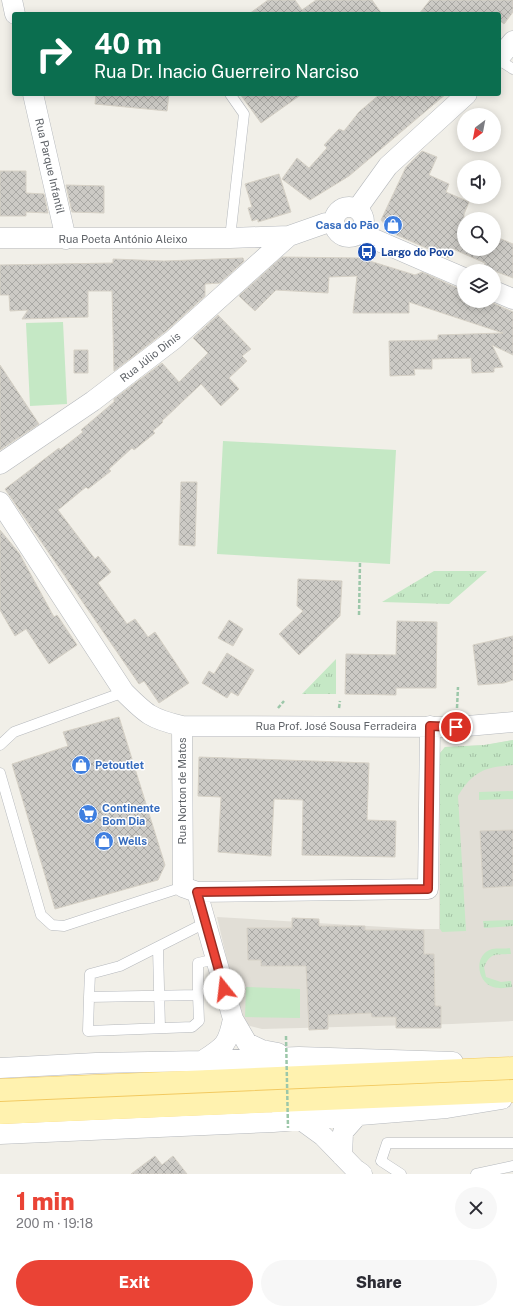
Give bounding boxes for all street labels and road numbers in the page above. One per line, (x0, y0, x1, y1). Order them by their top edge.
street label: Rua Parque Infantil (33, 117, 67, 215)
street label: Rua Poeta António Aleixo (59, 233, 187, 245)
street label: Rua Júlio Dinis (118, 330, 183, 384)
street label: Rua Prof. José Sousa Ferradeira (256, 720, 416, 732)
street label: Rua Norton de Matos (176, 737, 188, 845)

